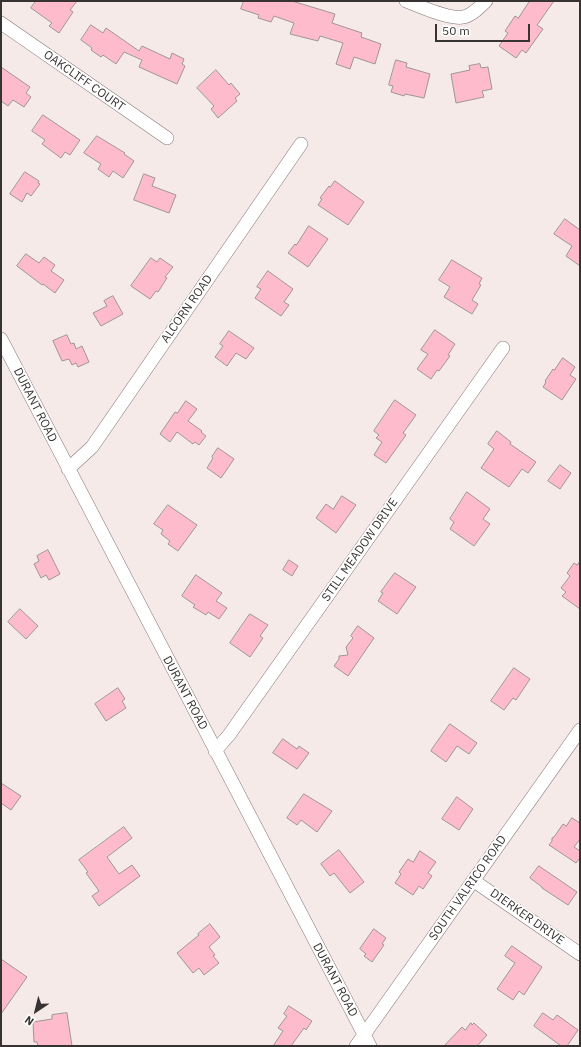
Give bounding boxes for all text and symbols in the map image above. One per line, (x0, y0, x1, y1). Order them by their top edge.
scale bar (437, 16, 532, 42)
text: 50 m (442, 23, 470, 38)
street label: OAKCLIFF COURT (41, 48, 127, 114)
street label: ALCORN ROAD (158, 272, 216, 346)
street label: DURANT ROAD (10, 365, 60, 445)
street label: STILL MEADOW DRIVE (319, 496, 401, 604)
street label: DURANT ROAD (160, 654, 210, 732)
street label: SOUTH VALRICO ROAD (426, 833, 510, 943)
street label: DIERKER DRIVE (487, 886, 567, 948)
street label: DURANT ROAD (310, 941, 360, 1019)
north arrow (16, 991, 56, 1031)
text: N (22, 1013, 36, 1029)

